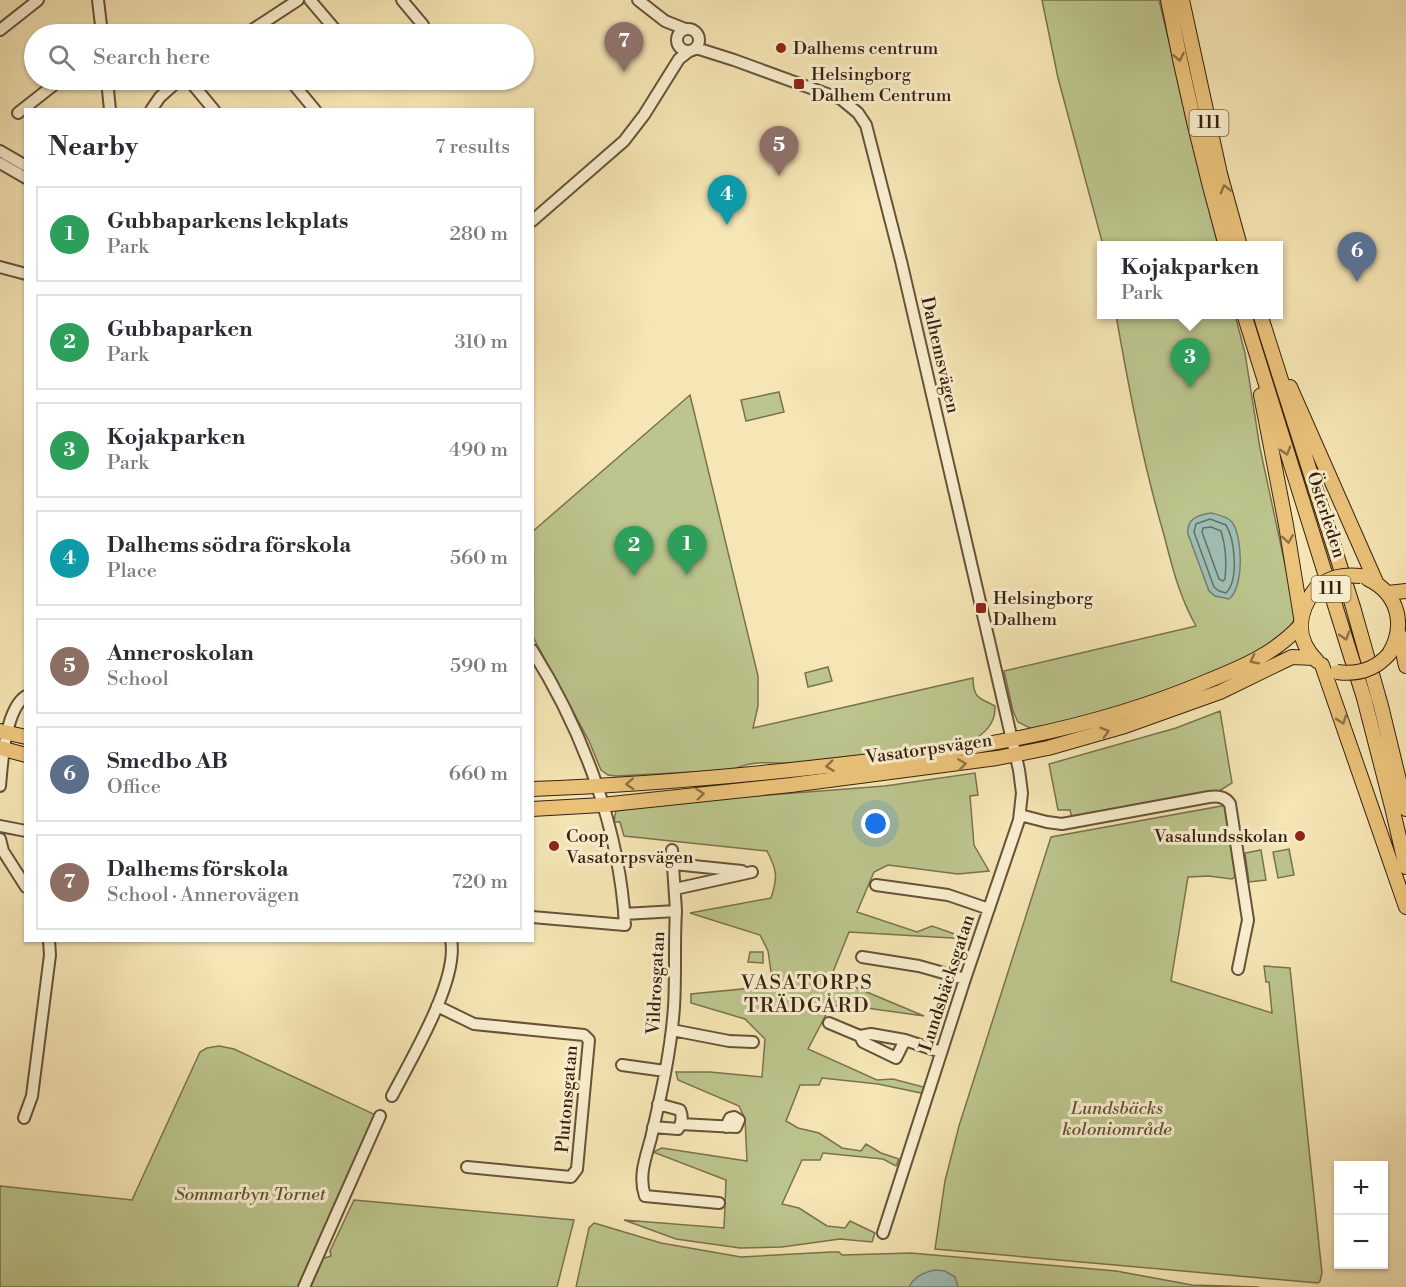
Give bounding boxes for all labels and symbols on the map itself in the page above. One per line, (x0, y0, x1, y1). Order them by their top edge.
pin: 7 (604, 22, 644, 72)
place label: Dalhems centrum (793, 37, 938, 60)
marker: Dalhems centrum (774, 41, 788, 55)
one-way arrow (1172, 52, 1185, 62)
place label: Helsingborg Dalhem Centrum (811, 63, 952, 107)
marker: Helsingborg Dalhem Centrum (792, 77, 806, 91)
road number: 111 (1190, 110, 1228, 136)
pin: 5 (760, 126, 798, 176)
pin: 4 (708, 176, 746, 225)
one-way arrow (1220, 184, 1232, 195)
pin: 6 (1338, 232, 1376, 282)
street label: Dalhemsvägen (915, 294, 965, 416)
pin: 3 (1170, 338, 1210, 388)
one-way arrow (1279, 445, 1291, 456)
street label: Österleden (1301, 469, 1351, 561)
pin: 2 (614, 526, 654, 576)
pin: 1 (668, 526, 706, 575)
one-way arrow (1281, 534, 1294, 544)
road number: 111 (1312, 576, 1350, 602)
place label: Helsingborg Dalhem (993, 587, 1094, 631)
marker: Helsingborg Dalhem (974, 601, 988, 615)
one-way arrow (1338, 630, 1350, 641)
one-way arrow (1250, 653, 1260, 664)
one-way arrow (1335, 714, 1347, 725)
one-way arrow (1099, 727, 1110, 739)
street label: Vasatorpsvägen (863, 729, 994, 769)
one-way arrow (957, 758, 967, 770)
one-way arrow (825, 759, 834, 772)
one-way arrow (626, 778, 635, 791)
one-way arrow (695, 788, 704, 801)
your location (861, 809, 890, 838)
place label: Coop Vasatorpsvägen (565, 825, 694, 869)
place label: Vasalundsskolan (1153, 825, 1288, 848)
marker: Vasalundsskolan (1293, 829, 1307, 843)
marker: Coop Vasatorpsvägen (547, 839, 561, 853)
street label: Lundsbäcksgatan (914, 911, 980, 1054)
street label: Vildrosgatan (642, 930, 670, 1036)
district label: VASATORPS TRÄDGÅRD (740, 971, 873, 1019)
street label: Plutonsgatan (551, 1044, 583, 1154)
park label: Lundsbäcks koloniområde (1062, 1097, 1172, 1141)
park label: Sommarbyn Tornet (174, 1183, 327, 1206)

